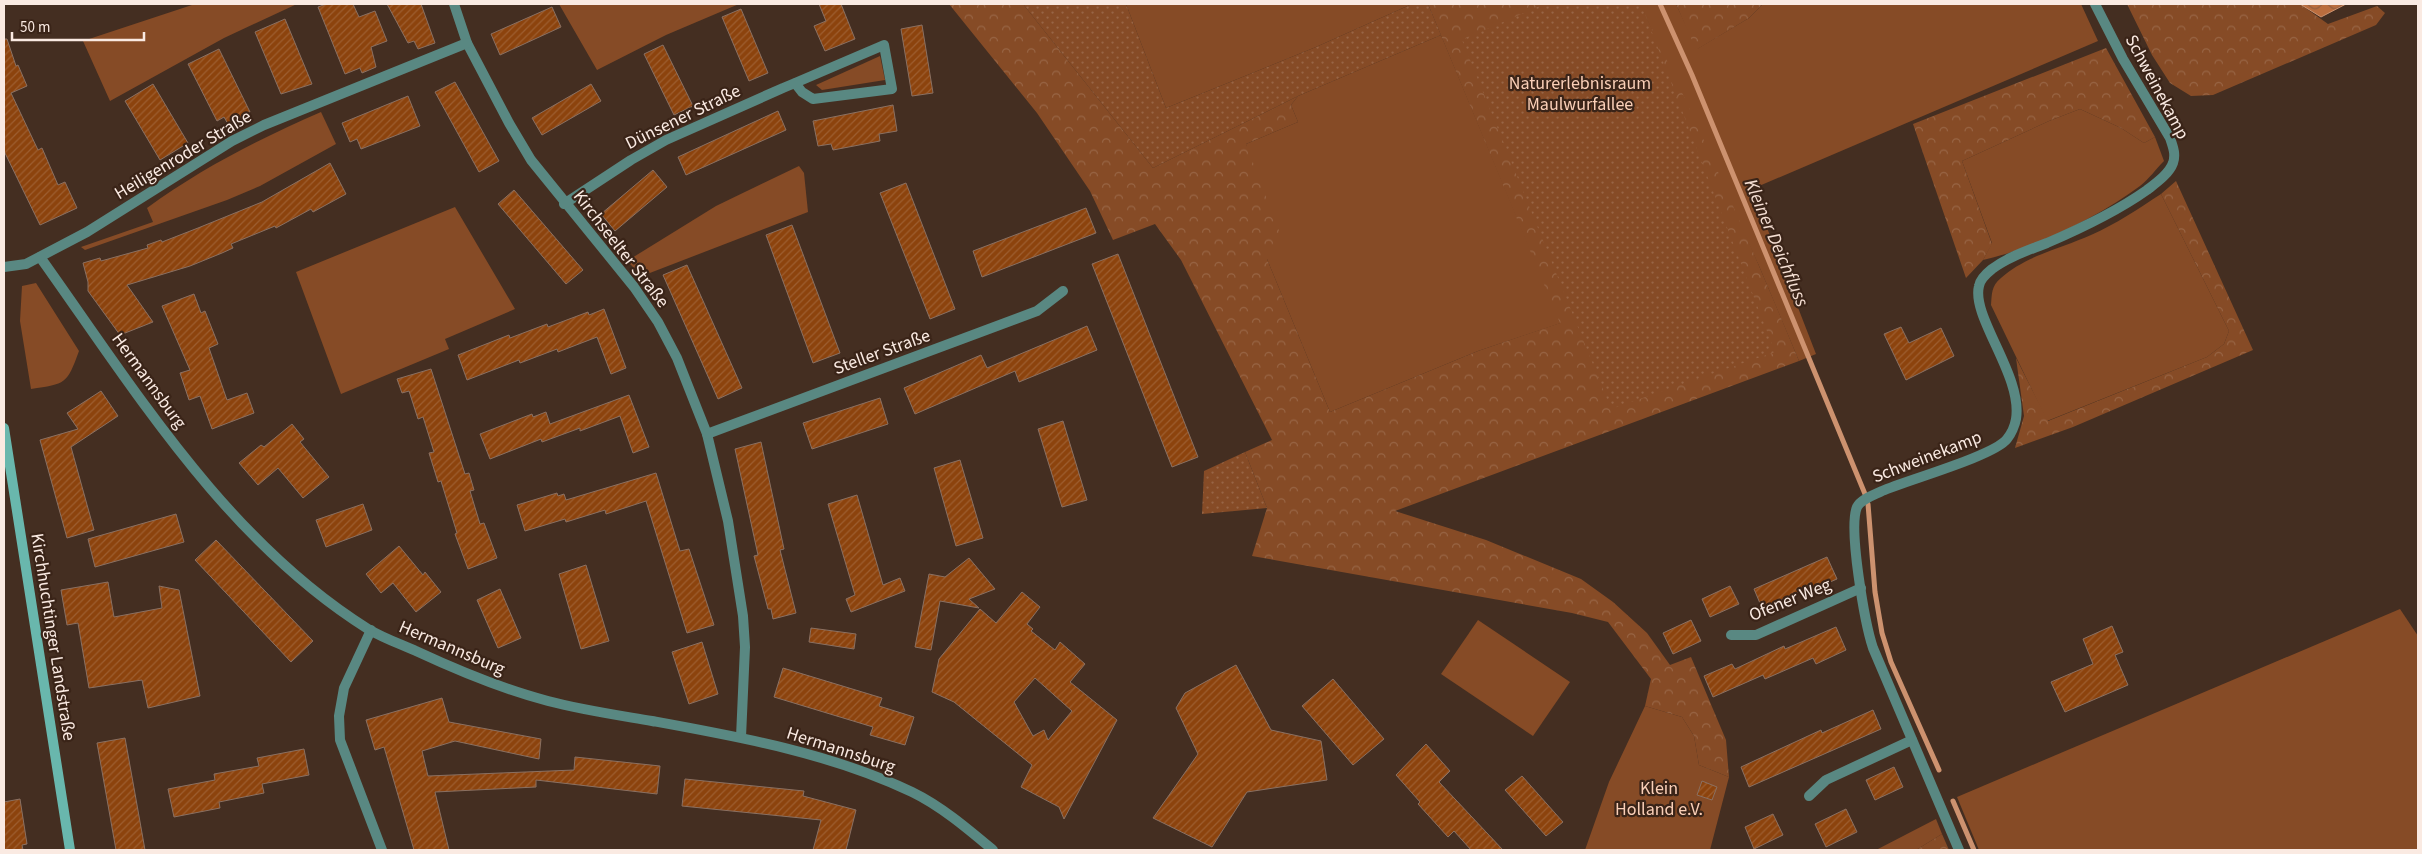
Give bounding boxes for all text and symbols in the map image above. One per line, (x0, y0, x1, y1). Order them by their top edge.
scale bar (12, 10, 145, 42)
text: 50 m (20, 17, 50, 38)
street label: Schweinekamp (2119, 30, 2195, 144)
park label: Naturerlebnisraum Maulwurfallee (1509, 71, 1651, 117)
street label: Dünsener Straße (621, 78, 745, 156)
street label: Heiligenroder Straße (110, 104, 256, 206)
water label: Kleiner Deichfluss (1737, 175, 1815, 311)
street label: Kirchseelter Straße (567, 185, 675, 313)
street label: Steller Straße (830, 323, 934, 381)
street label: Hermannsburg (106, 328, 192, 434)
street label: Schweinekamp (1869, 425, 1985, 489)
street label: Kirchhuchtinger Landstraße (24, 532, 82, 743)
street label: Ofener Weg (1745, 572, 1835, 628)
street label: Hermannsburg (395, 614, 509, 682)
street label: Hermannsburg (783, 721, 899, 779)
park label: Klein Holland e.V. (1615, 776, 1703, 822)

